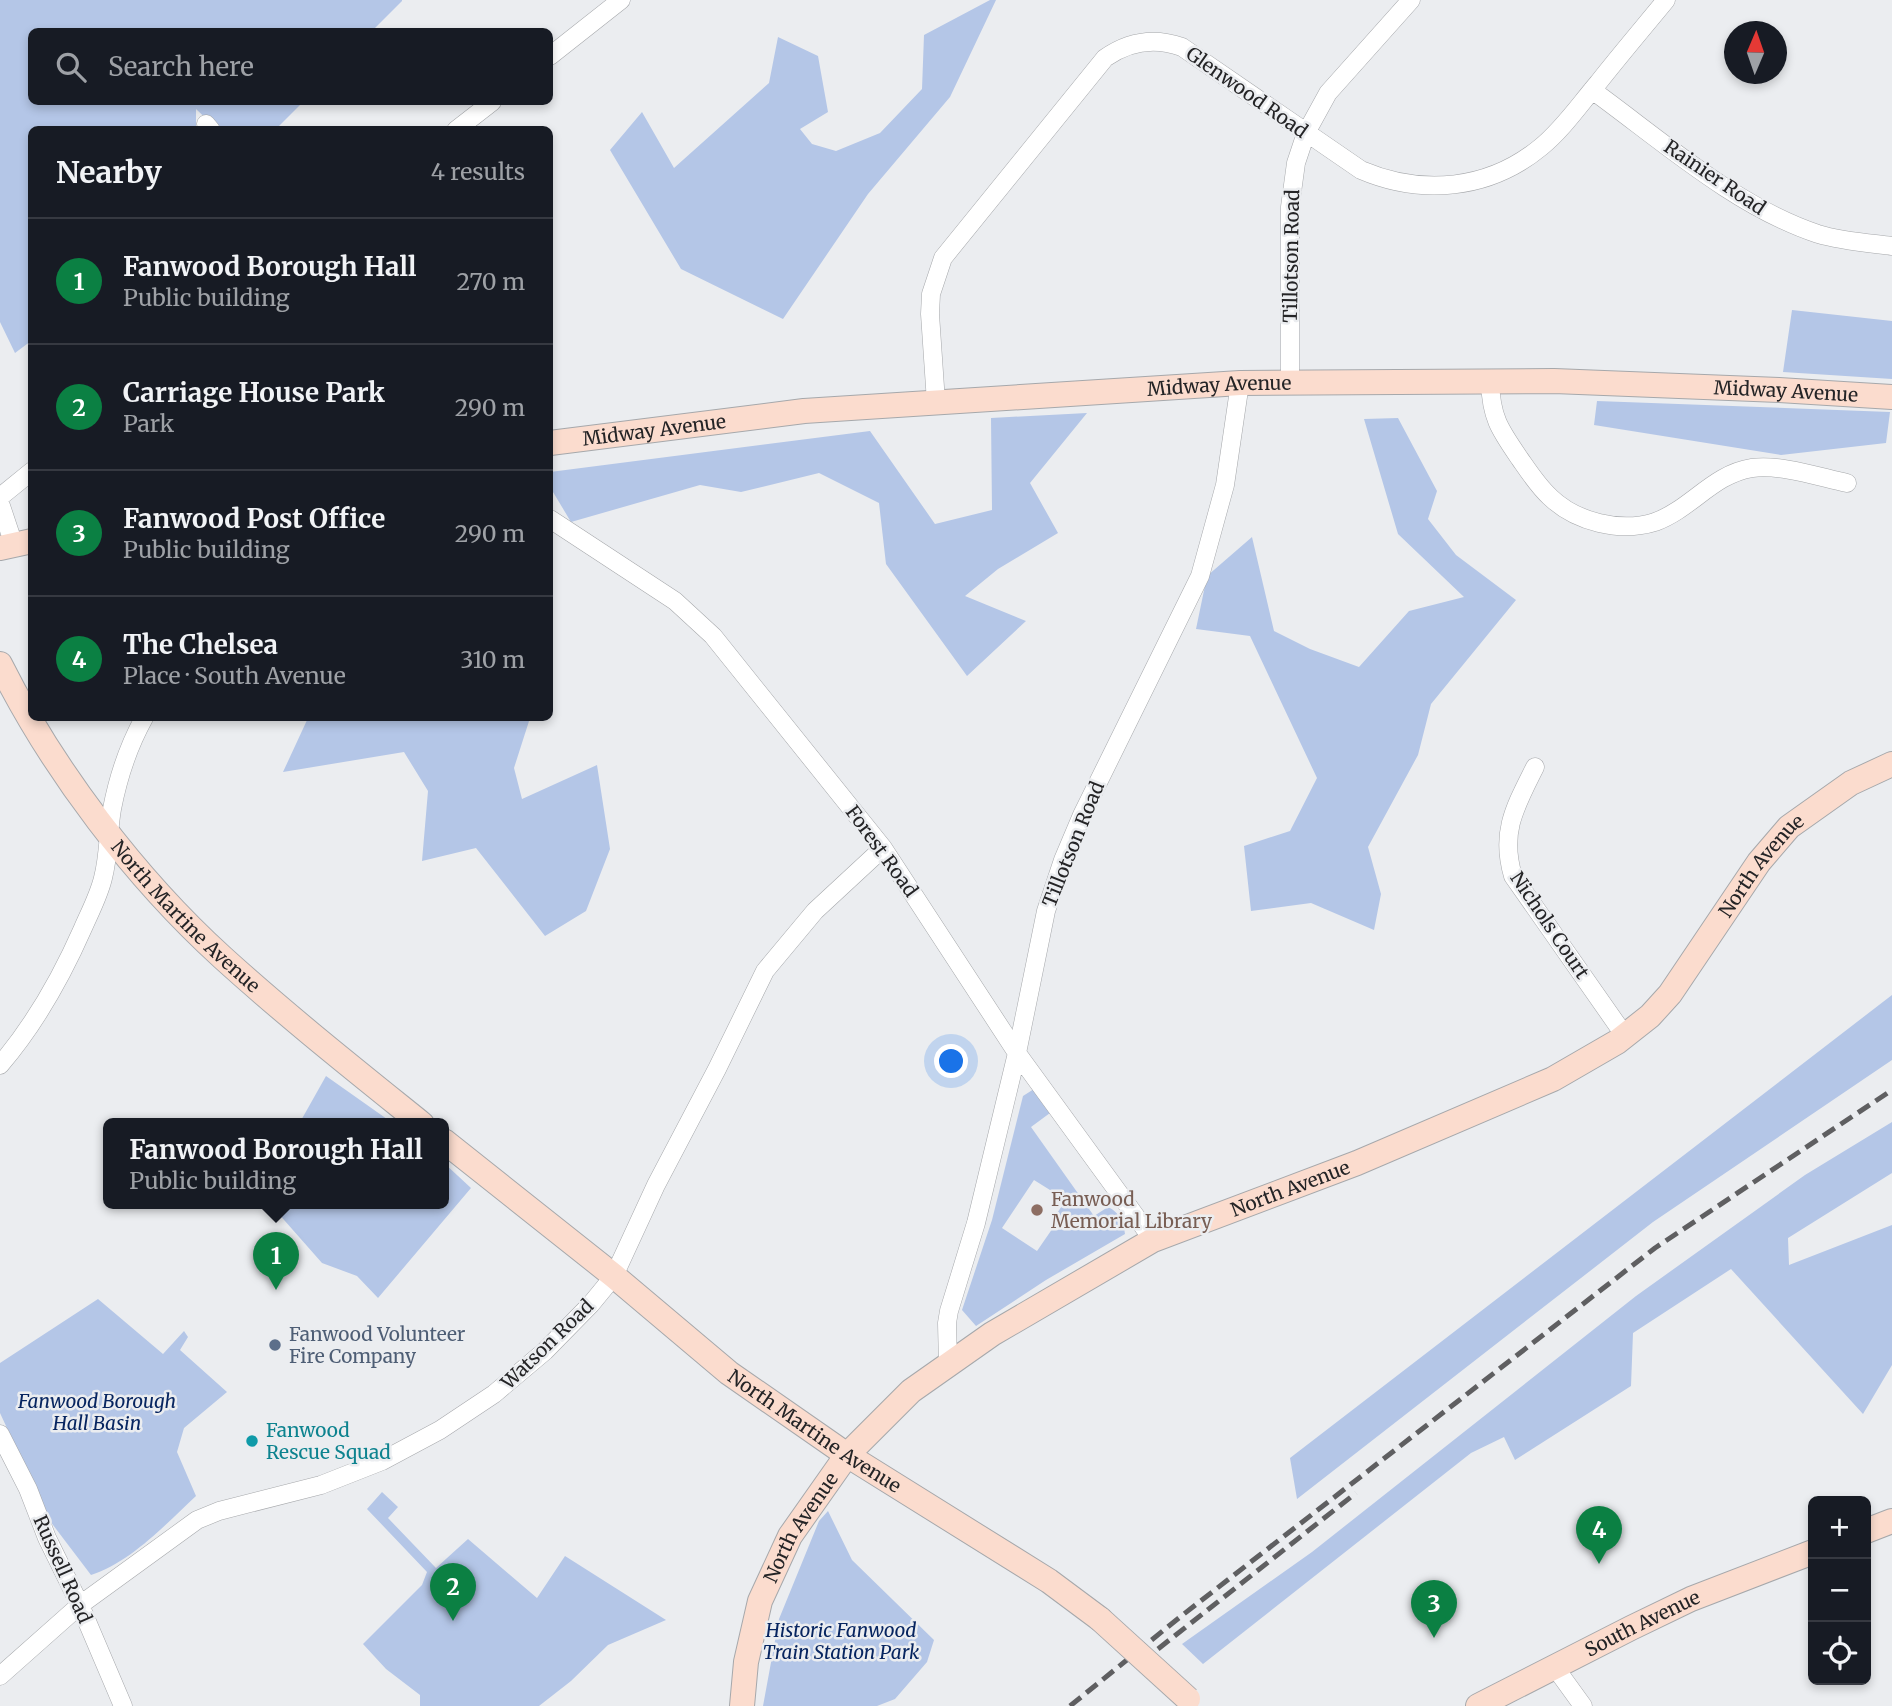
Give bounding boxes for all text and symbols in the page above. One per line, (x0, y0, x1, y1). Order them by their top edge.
north arrow (1724, 21, 1787, 84)
search box (28, 28, 553, 105)
street label: Glenwood Road (1182, 41, 1312, 143)
icon: search (52, 48, 90, 86)
text: Search here (108, 50, 254, 83)
street label: Rainier Road (1660, 134, 1770, 220)
text: Nearby (56, 153, 162, 191)
text: 4 results (431, 157, 525, 186)
street label: Tillotson Road (1278, 189, 1304, 323)
text: Fanwood Borough Hall (123, 250, 416, 283)
text: 1 (74, 267, 84, 296)
text: 270 m (457, 267, 525, 296)
text: Public building (123, 283, 290, 312)
street label: Midway Avenue (1146, 371, 1291, 401)
street label: Midway Avenue (1713, 375, 1859, 407)
text: Carriage House Park (123, 376, 385, 409)
text: 2 (72, 393, 86, 422)
text: 290 m (455, 393, 525, 422)
text: Park (123, 409, 174, 438)
street label: Midway Avenue (581, 409, 727, 451)
text: Fanwood Post Office (123, 502, 385, 535)
text: 3 (72, 519, 86, 548)
text: 290 m (455, 519, 525, 548)
text: Public building (123, 535, 290, 564)
text: The Chelsea (123, 628, 278, 661)
text: 4 (72, 645, 86, 674)
text: 310 m (460, 645, 525, 674)
text: Place · South Avenue (123, 661, 346, 690)
street label: Tillotson Road (1037, 778, 1109, 910)
street label: Forest Road (841, 800, 923, 902)
street label: North Avenue (1713, 809, 1808, 922)
street label: North Martine Avenue (106, 835, 265, 998)
street label: Nichols Court (1505, 867, 1595, 984)
your location (934, 1044, 968, 1078)
popup (103, 1118, 449, 1209)
text: Fanwood Borough Hall (129, 1133, 423, 1166)
street label: North Avenue (1227, 1155, 1353, 1222)
text: Public building (129, 1166, 296, 1195)
place label: Fanwood Memorial Library (1051, 1187, 1212, 1233)
marker: Fanwood Memorial Library (1029, 1202, 1045, 1218)
pin: 1 (253, 1232, 299, 1290)
street label: Watson Road (495, 1294, 598, 1395)
place label: Fanwood Volunteer Fire Company (289, 1322, 466, 1368)
marker: Fanwood Volunteer Fire Company (267, 1337, 283, 1353)
street label: North Martine Avenue (724, 1364, 906, 1498)
park label: Fanwood Borough Hall Basin (17, 1389, 176, 1435)
place label: Fanwood Rescue Squad (266, 1418, 391, 1464)
marker: Fanwood Rescue Squad (244, 1433, 260, 1449)
street label: North Avenue (758, 1467, 843, 1586)
map controls (1808, 1496, 1871, 1685)
button: + (1808, 1496, 1871, 1559)
pin: 4 (1576, 1506, 1622, 1564)
street label: Russell Road (28, 1511, 98, 1627)
button: − (1808, 1559, 1871, 1622)
pin: 2 (430, 1563, 476, 1621)
pin: 3 (1411, 1580, 1457, 1638)
street label: South Avenue (1581, 1585, 1703, 1662)
park label: Historic Fanwood Train Station Park (763, 1618, 920, 1664)
button: locate (1808, 1622, 1871, 1685)

